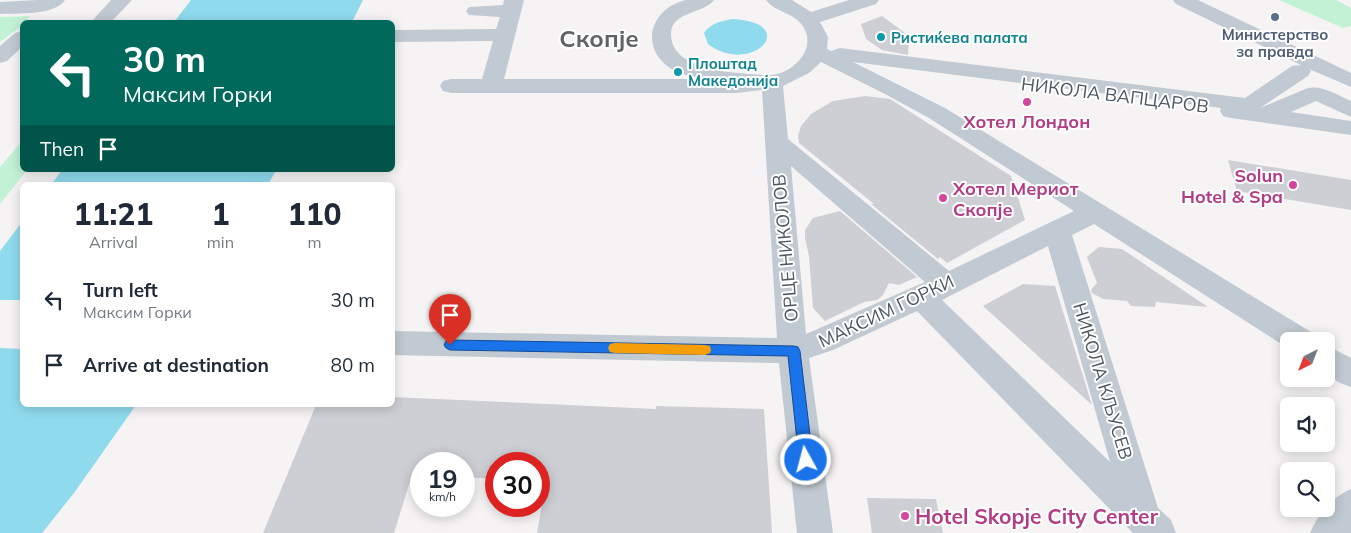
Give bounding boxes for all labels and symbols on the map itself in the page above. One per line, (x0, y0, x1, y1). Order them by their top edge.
marker: Министерство за правда (1269, 11, 1281, 23)
district label: Скопје (559, 23, 639, 53)
place label: Министерство за правда (1222, 25, 1328, 61)
place label: Ристиќева палата (891, 28, 1028, 47)
marker: Ристиќева палата (875, 31, 887, 43)
place label: Плоштад Македонија (688, 54, 778, 90)
marker: Плоштад Македонија (672, 66, 684, 78)
street label: НИКОЛА ВАПЦАРОВ (1020, 72, 1210, 118)
marker: Хотел Лондон (1021, 96, 1033, 108)
place label: Хотел Лондон (963, 110, 1090, 133)
place label: Solun Hotel & Spa (1181, 164, 1283, 208)
street label: ОРЦЕ НИКОЛОВ (767, 173, 803, 323)
place label: Хотел Мериот Скопје (952, 177, 1079, 221)
marker: Solun Hotel & Spa (1287, 179, 1299, 191)
marker: Хотел Мериот Скопје (937, 192, 949, 204)
street label: МАКСИМ ГОРКИ (815, 270, 957, 352)
pin (429, 294, 471, 345)
street label: НИКОЛА КЉУСЕВ (1068, 300, 1138, 462)
north arrow (1280, 332, 1335, 388)
position arrow (779, 433, 831, 485)
speed limit sign: 30 (485, 452, 550, 517)
place label: Hotel Skopje City Center (915, 503, 1159, 529)
marker: Hotel Skopje City Center (899, 510, 911, 522)

